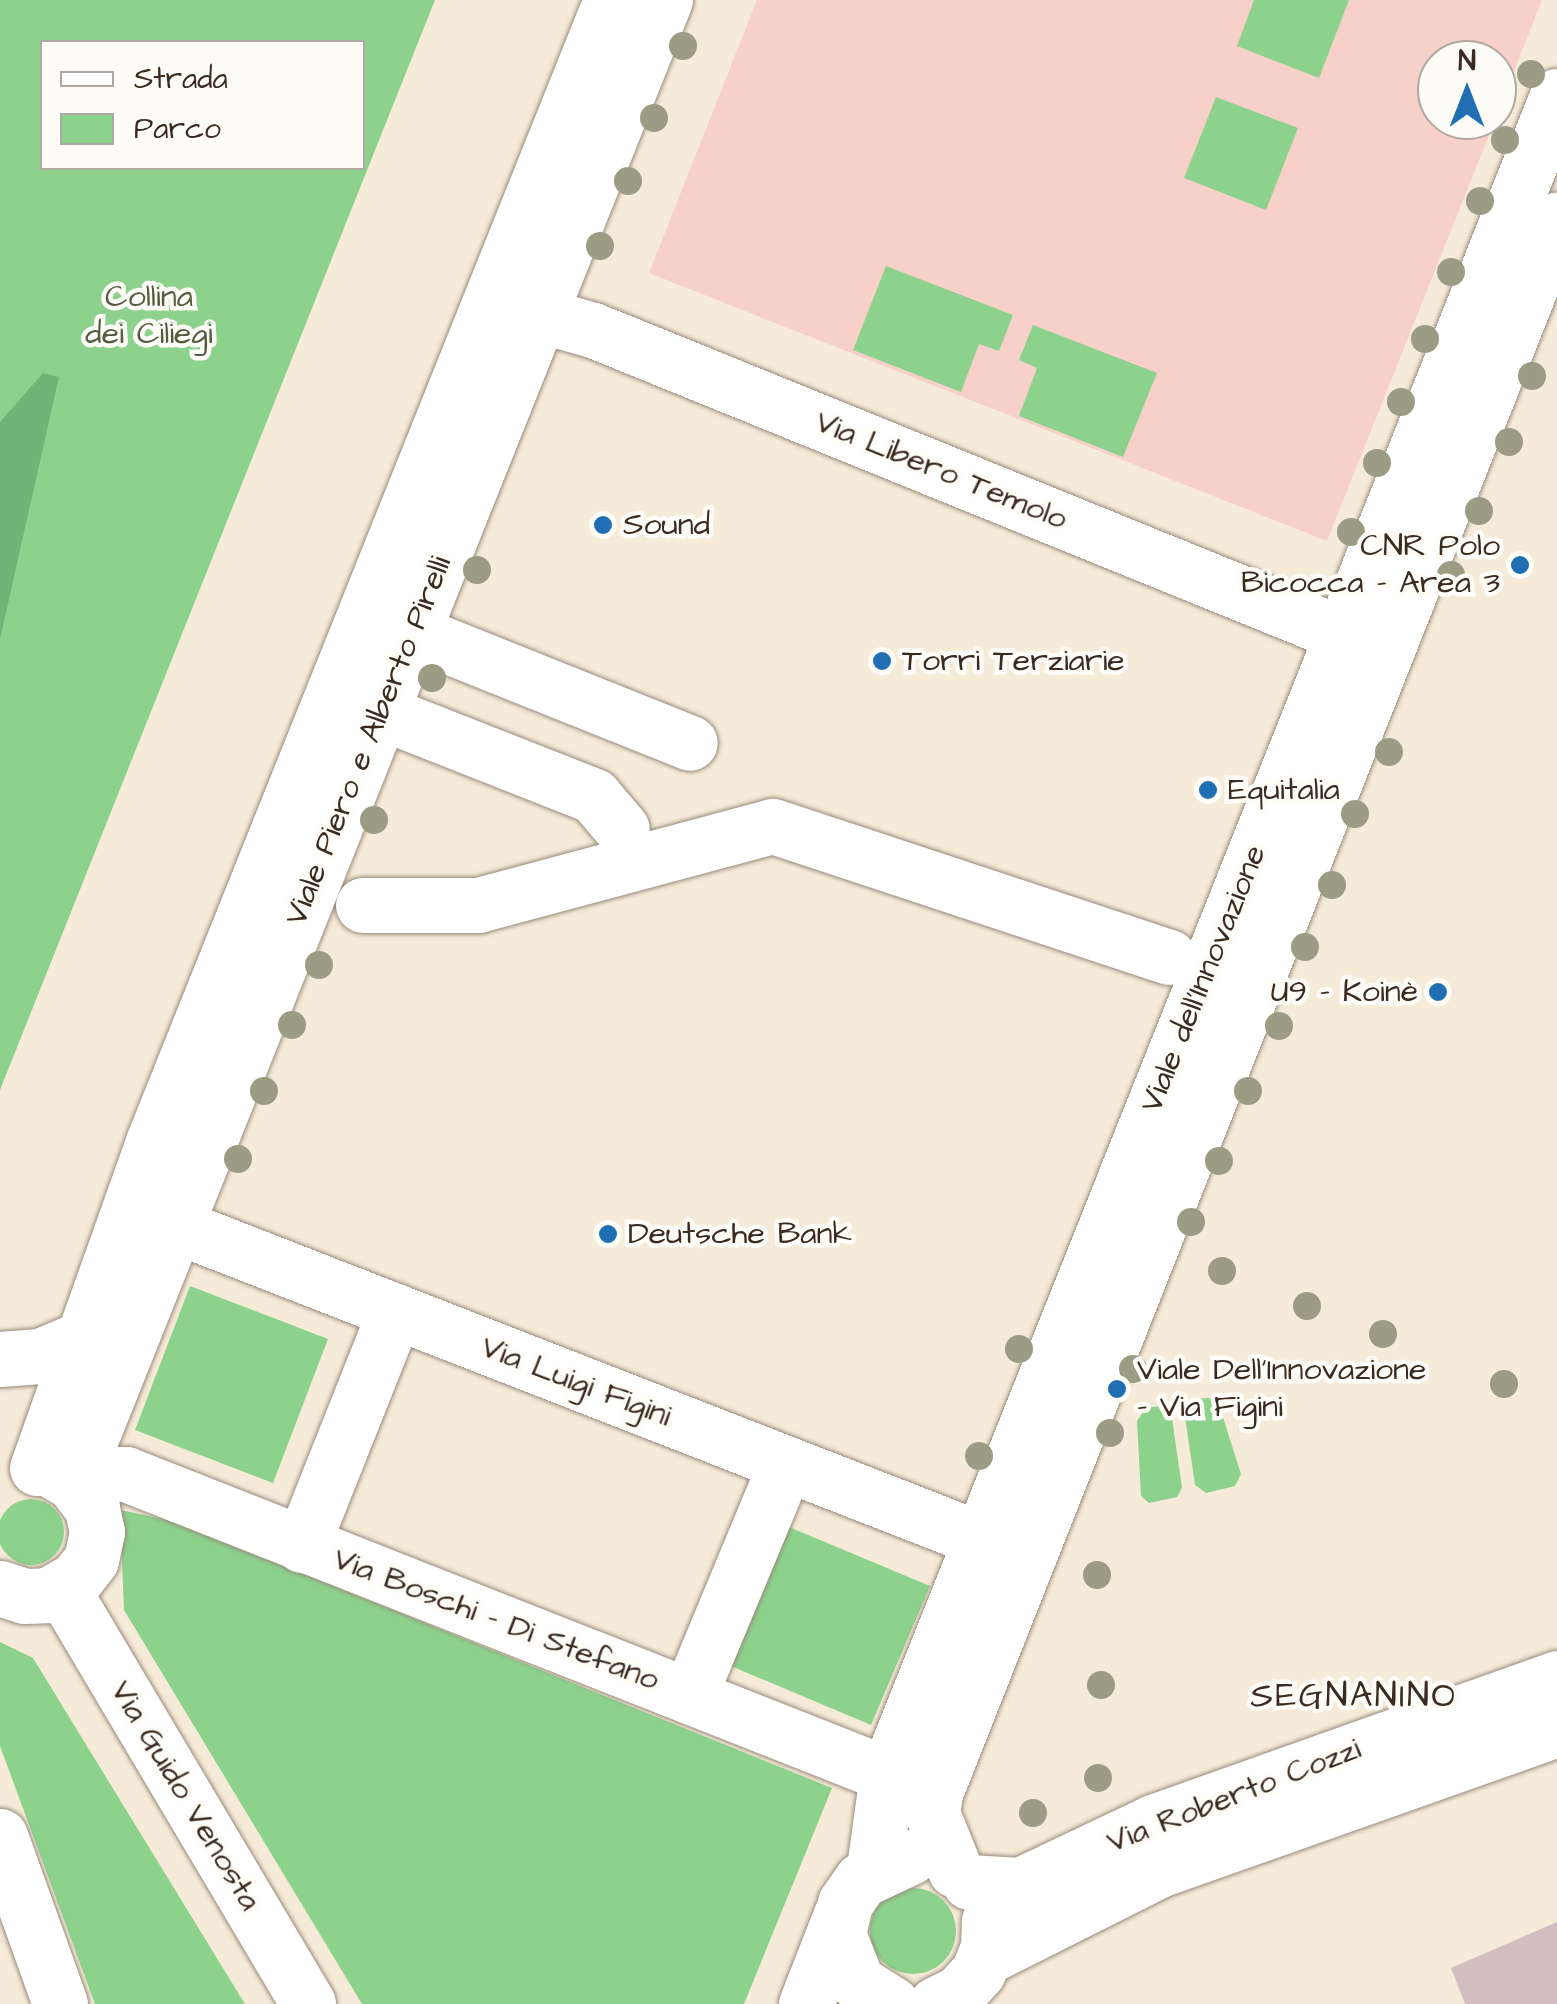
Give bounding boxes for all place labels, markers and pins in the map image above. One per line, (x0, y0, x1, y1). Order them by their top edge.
place label: Sound (623, 506, 710, 544)
marker: Sound (592, 514, 614, 536)
place label: CNR Polo Bicocca - Area 3 (1241, 528, 1500, 603)
marker: CNR Polo Bicocca - Area 3 (1509, 554, 1531, 576)
place label: Torri Terziarie (902, 642, 1125, 680)
marker: Torri Terziarie (871, 650, 893, 672)
place label: Equitalia (1228, 771, 1340, 809)
marker: Equitalia (1197, 779, 1219, 801)
place label: U9 - Koinè (1271, 973, 1418, 1011)
marker: U9 - Koinè (1427, 981, 1449, 1003)
place label: Deutsche Bank (628, 1215, 852, 1253)
marker: Deutsche Bank (597, 1223, 619, 1245)
place label: Viale Dell'Innovazione - Via Figini (1137, 1352, 1426, 1427)
marker: Viale Dell'Innovazione - Via Figini (1106, 1378, 1128, 1400)

